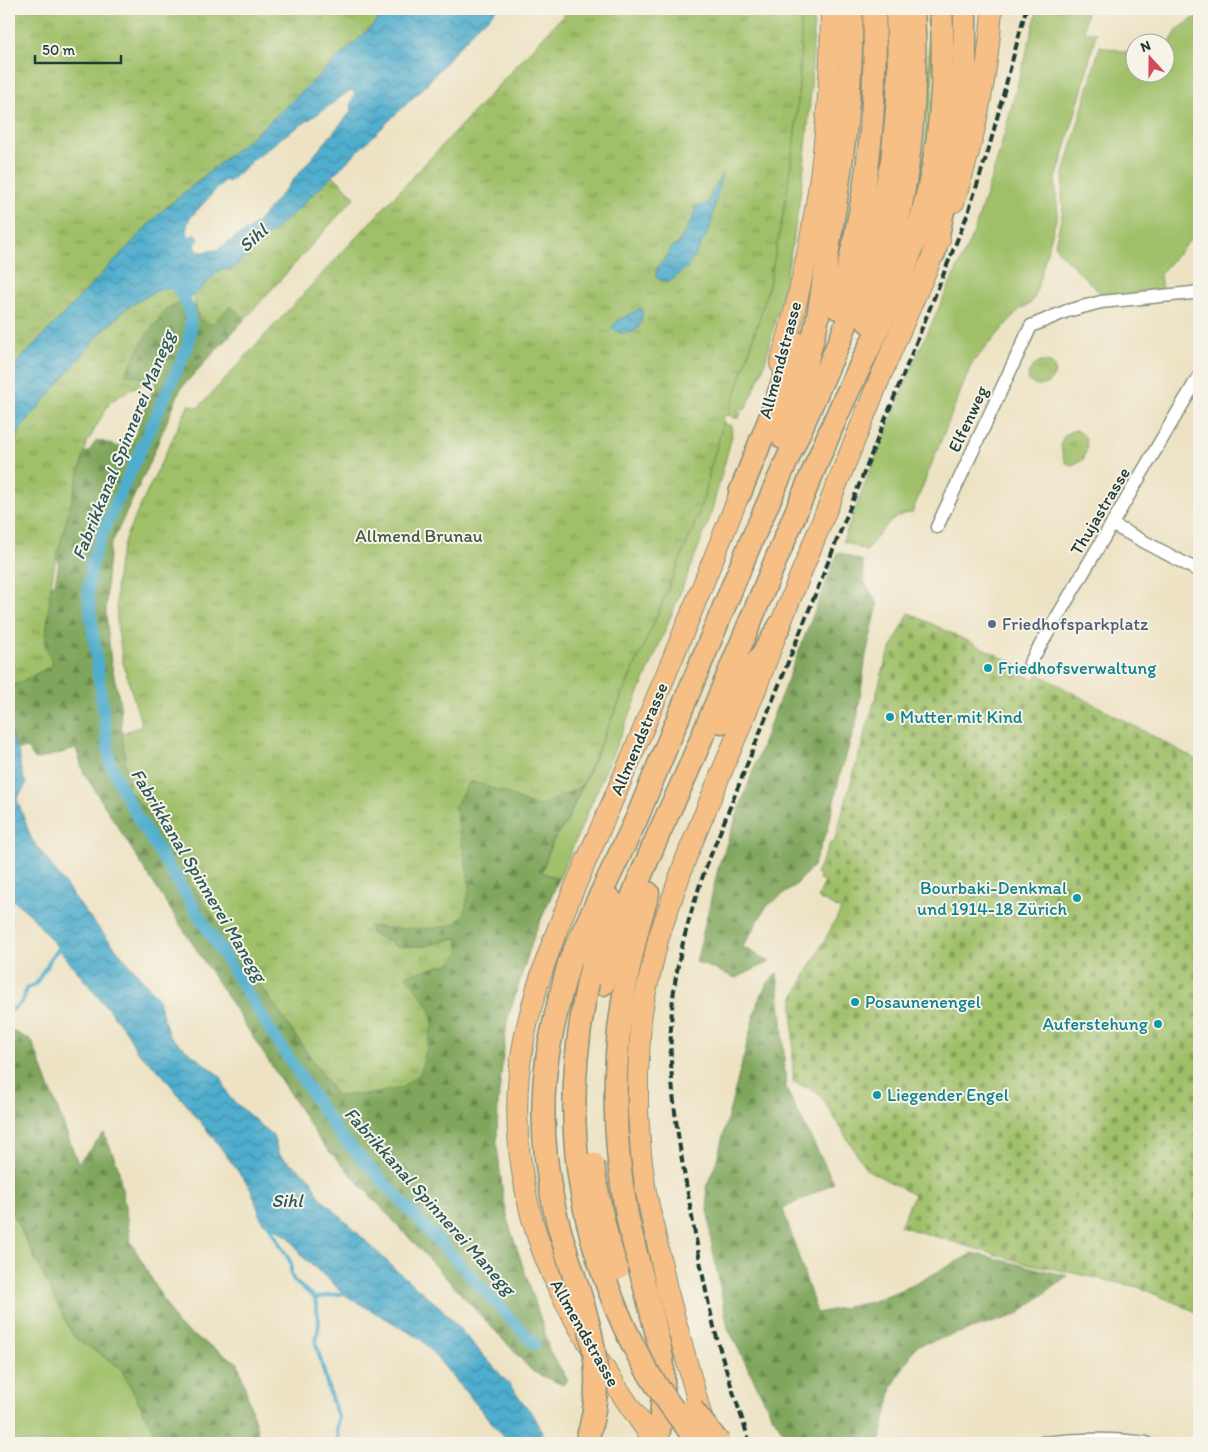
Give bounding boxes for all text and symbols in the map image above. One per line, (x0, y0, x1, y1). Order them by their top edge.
scale bar (35, 32, 121, 64)
north arrow (1126, 32, 1176, 82)
text: N (1138, 37, 1153, 56)
text: 50 m (42, 41, 75, 59)
water label: Sihl (234, 218, 273, 257)
street label: Allmendstrasse (754, 299, 806, 421)
water label: Fabrikkanal Spinnerei Manegg (66, 325, 180, 563)
street label: Elfenweg (943, 382, 993, 456)
street label: Thujastrasse (1065, 463, 1135, 559)
park label: Allmend Brunau (355, 525, 483, 547)
place label: Friedhofsparkplatz (1002, 613, 1149, 635)
marker: Friedhofsparkplatz (986, 618, 998, 630)
place label: Friedhofsverwaltung (998, 657, 1157, 679)
marker: Friedhofsverwaltung (982, 662, 994, 674)
street label: Allmendstrasse (605, 679, 673, 799)
place label: Mutter mit Kind (900, 706, 1023, 728)
marker: Mutter mit Kind (884, 711, 896, 723)
water label: Fabrikkanal Spinnerei Manegg (126, 764, 273, 988)
place label: Bourbaki-Denkmal und 1914-18 Zürich (917, 877, 1067, 920)
marker: Bourbaki-Denkmal und 1914-18 Zürich (1071, 892, 1083, 904)
place label: Posaunenengel (865, 991, 981, 1013)
marker: Posaunenengel (849, 996, 861, 1008)
place label: Auferstehung (1042, 1013, 1149, 1035)
marker: Auferstehung (1152, 1018, 1164, 1030)
place label: Liegender Engel (887, 1084, 1009, 1106)
marker: Liegender Engel (871, 1089, 883, 1101)
water label: Fabrikkanal Spinnerei Manegg (339, 1102, 522, 1301)
water label: Sihl (271, 1189, 304, 1212)
street label: Allmendstrasse (545, 1275, 625, 1391)

